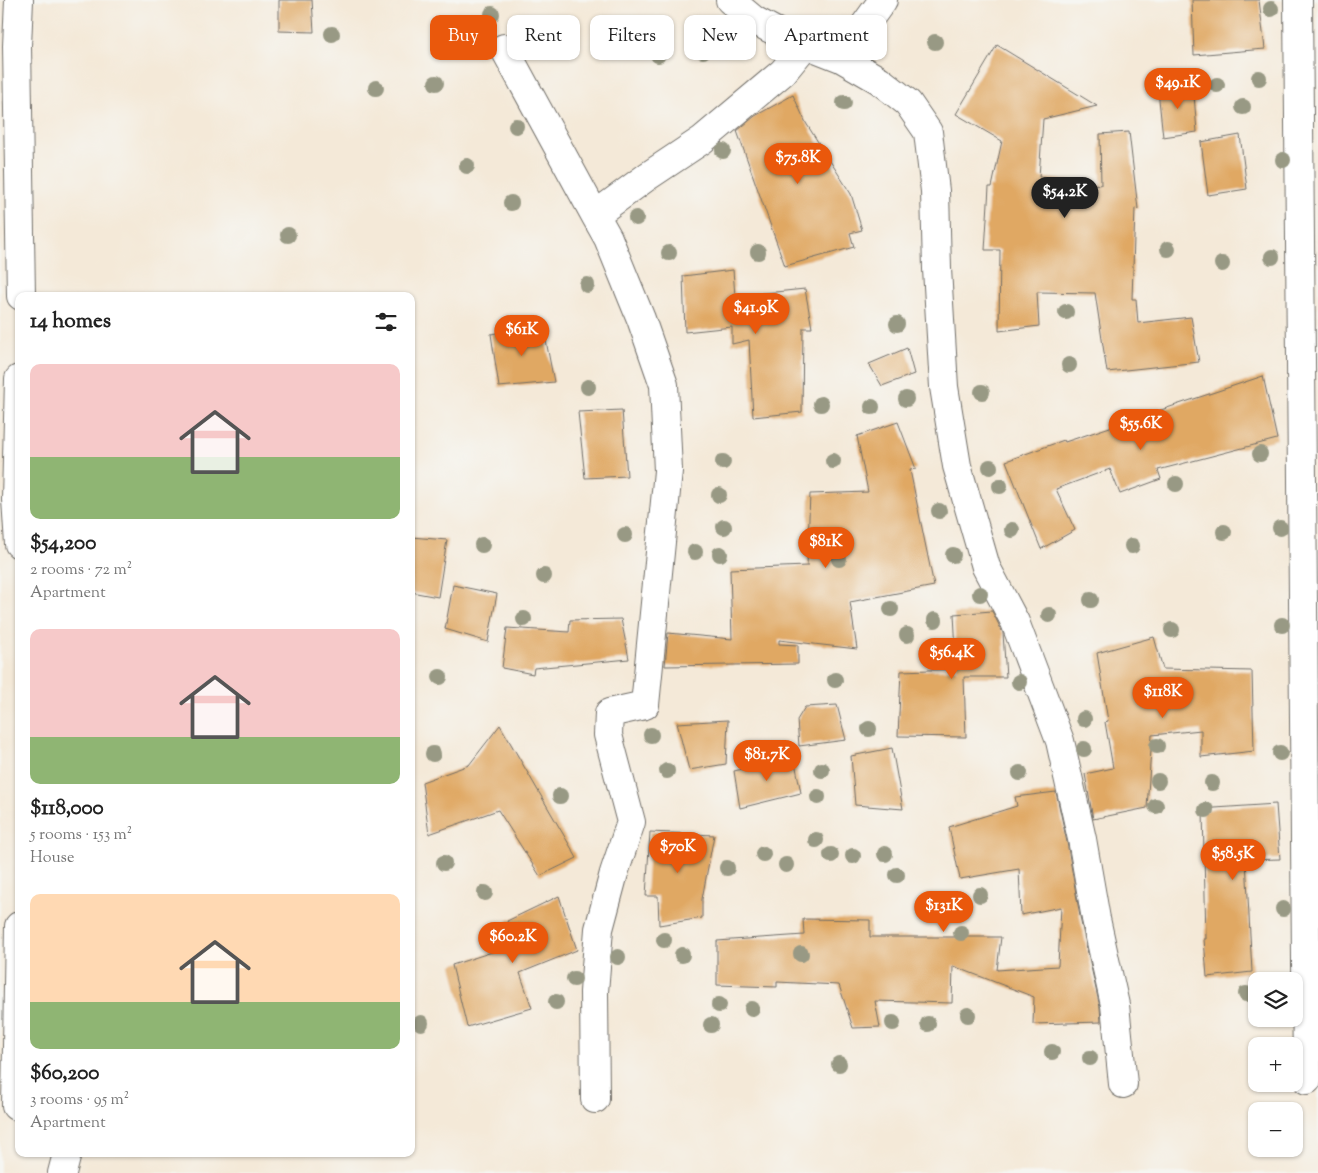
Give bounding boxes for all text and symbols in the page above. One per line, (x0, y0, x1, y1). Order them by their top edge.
chip: Buy (430, 15, 497, 60)
chip: Rent (507, 15, 580, 60)
chip: Filters (590, 15, 674, 60)
chip: New (684, 15, 756, 60)
chip: Apartment (766, 15, 887, 60)
pin: $49.1K (1137, 68, 1219, 110)
text: $49.1K (1155, 72, 1201, 95)
pin: $75.8K (757, 142, 839, 185)
text: $75.8K (775, 147, 821, 170)
pin: $54.2K (1024, 176, 1106, 219)
text: $54.2K (1042, 181, 1088, 204)
pin: $41.9K (715, 292, 797, 335)
text: $41.9K (733, 297, 779, 320)
text: 14 homes (30, 307, 111, 337)
icon: filters (372, 308, 400, 336)
pin: $61K (492, 314, 552, 357)
text: $61K (505, 319, 539, 342)
icon: home (170, 397, 260, 487)
pin: $55.6K (1100, 408, 1182, 451)
text: $55.6K (1120, 413, 1162, 436)
pin: $81K (796, 526, 856, 569)
text: $54,200 (30, 529, 96, 559)
text: $81K (809, 531, 843, 554)
text: 2 rooms · 72 m² (30, 559, 132, 582)
text: Apartment (30, 582, 106, 605)
pin: $56.4K (911, 638, 993, 680)
text: $56.4K (929, 642, 975, 665)
icon: home (170, 662, 260, 752)
pin: $118K (1128, 676, 1198, 719)
text: $118K (1144, 681, 1183, 704)
pin: $81.7K (726, 740, 808, 782)
text: $81.7K (744, 744, 790, 767)
text: $118,000 (30, 794, 104, 824)
text: 5 rooms · 153 m² (30, 824, 132, 847)
pin: $70K (648, 832, 708, 874)
text: $70K (660, 836, 696, 859)
pin: $58.5K (1192, 838, 1274, 881)
text: $58.5K (1212, 843, 1254, 866)
text: House (30, 847, 74, 870)
pin: $131K (909, 890, 979, 933)
text: $131K (925, 895, 963, 918)
pin: $60.2K (472, 922, 554, 964)
text: $60.2K (489, 926, 537, 949)
icon: home (170, 927, 260, 1017)
map controls (1248, 972, 1303, 1157)
button: layers (1248, 972, 1303, 1027)
button: + (1248, 1037, 1303, 1092)
text: $60,200 (30, 1059, 99, 1089)
text: 3 rooms · 95 m² (30, 1089, 129, 1112)
button: − (1248, 1102, 1303, 1157)
text: Apartment (30, 1112, 106, 1135)

